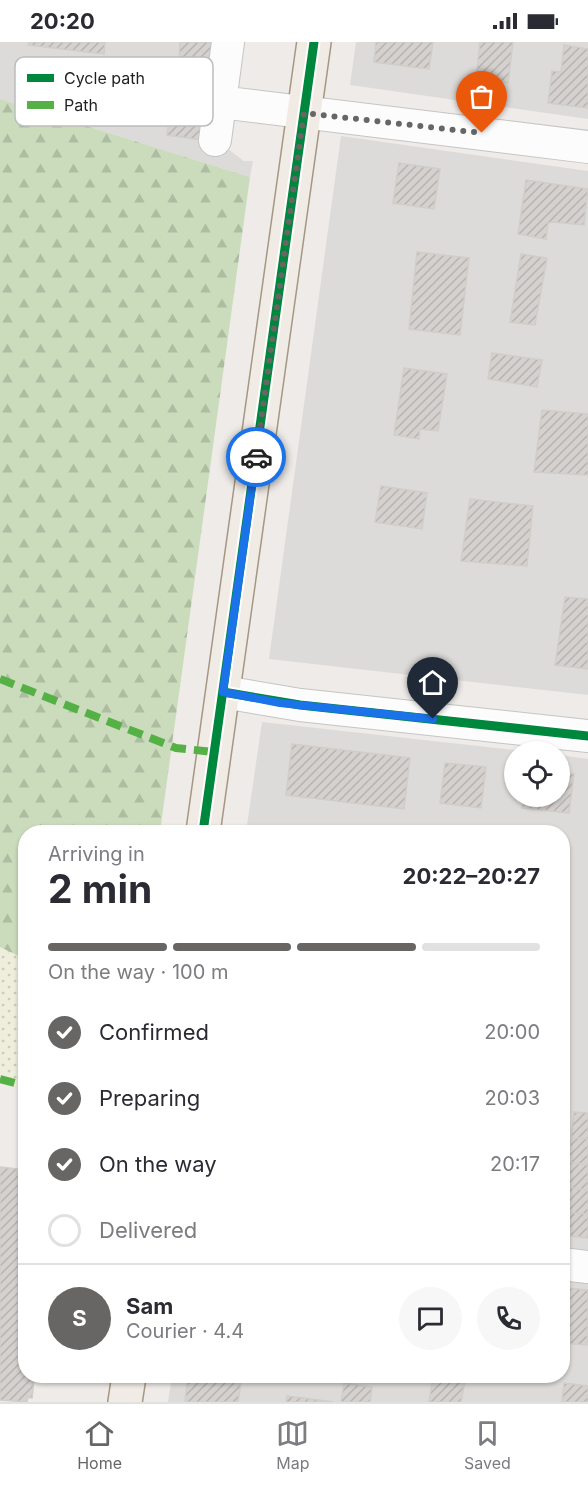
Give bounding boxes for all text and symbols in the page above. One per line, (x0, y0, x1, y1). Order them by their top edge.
text: 20:20 (30, 8, 95, 34)
legend (15, 57, 213, 126)
text: Cycle path (64, 68, 145, 88)
pin (456, 71, 507, 133)
icon: bag (465, 80, 498, 113)
text: Path (64, 95, 98, 115)
courier (226, 427, 286, 487)
icon: car (240, 441, 273, 474)
pin (407, 657, 458, 719)
icon: home (416, 666, 449, 699)
map controls (504, 741, 570, 807)
button: locate (504, 741, 570, 807)
text: Arriving in (48, 842, 145, 866)
text: 20:22–20:27 (403, 863, 540, 889)
text: 2 min (48, 865, 152, 912)
text: On the way · 100 m (48, 960, 228, 984)
icon: check (48, 1016, 81, 1049)
text: Confirmed (99, 1019, 209, 1045)
text: 20:00 (484, 1020, 540, 1044)
icon: check (48, 1082, 81, 1115)
text: Preparing (99, 1085, 200, 1111)
text: 20:03 (484, 1086, 540, 1110)
icon: check (48, 1148, 81, 1181)
text: On the way (99, 1151, 217, 1177)
text: 20:17 (490, 1152, 540, 1176)
text: Delivered (99, 1217, 197, 1243)
button: chat (399, 1287, 462, 1350)
button: phone (477, 1287, 540, 1350)
text: Sam (126, 1293, 173, 1319)
text: S (72, 1305, 87, 1331)
text: Courier · 4.4 (126, 1319, 244, 1343)
tab: Home (77, 1417, 122, 1473)
tab: Map (276, 1417, 310, 1473)
tab: Saved (464, 1417, 511, 1473)

